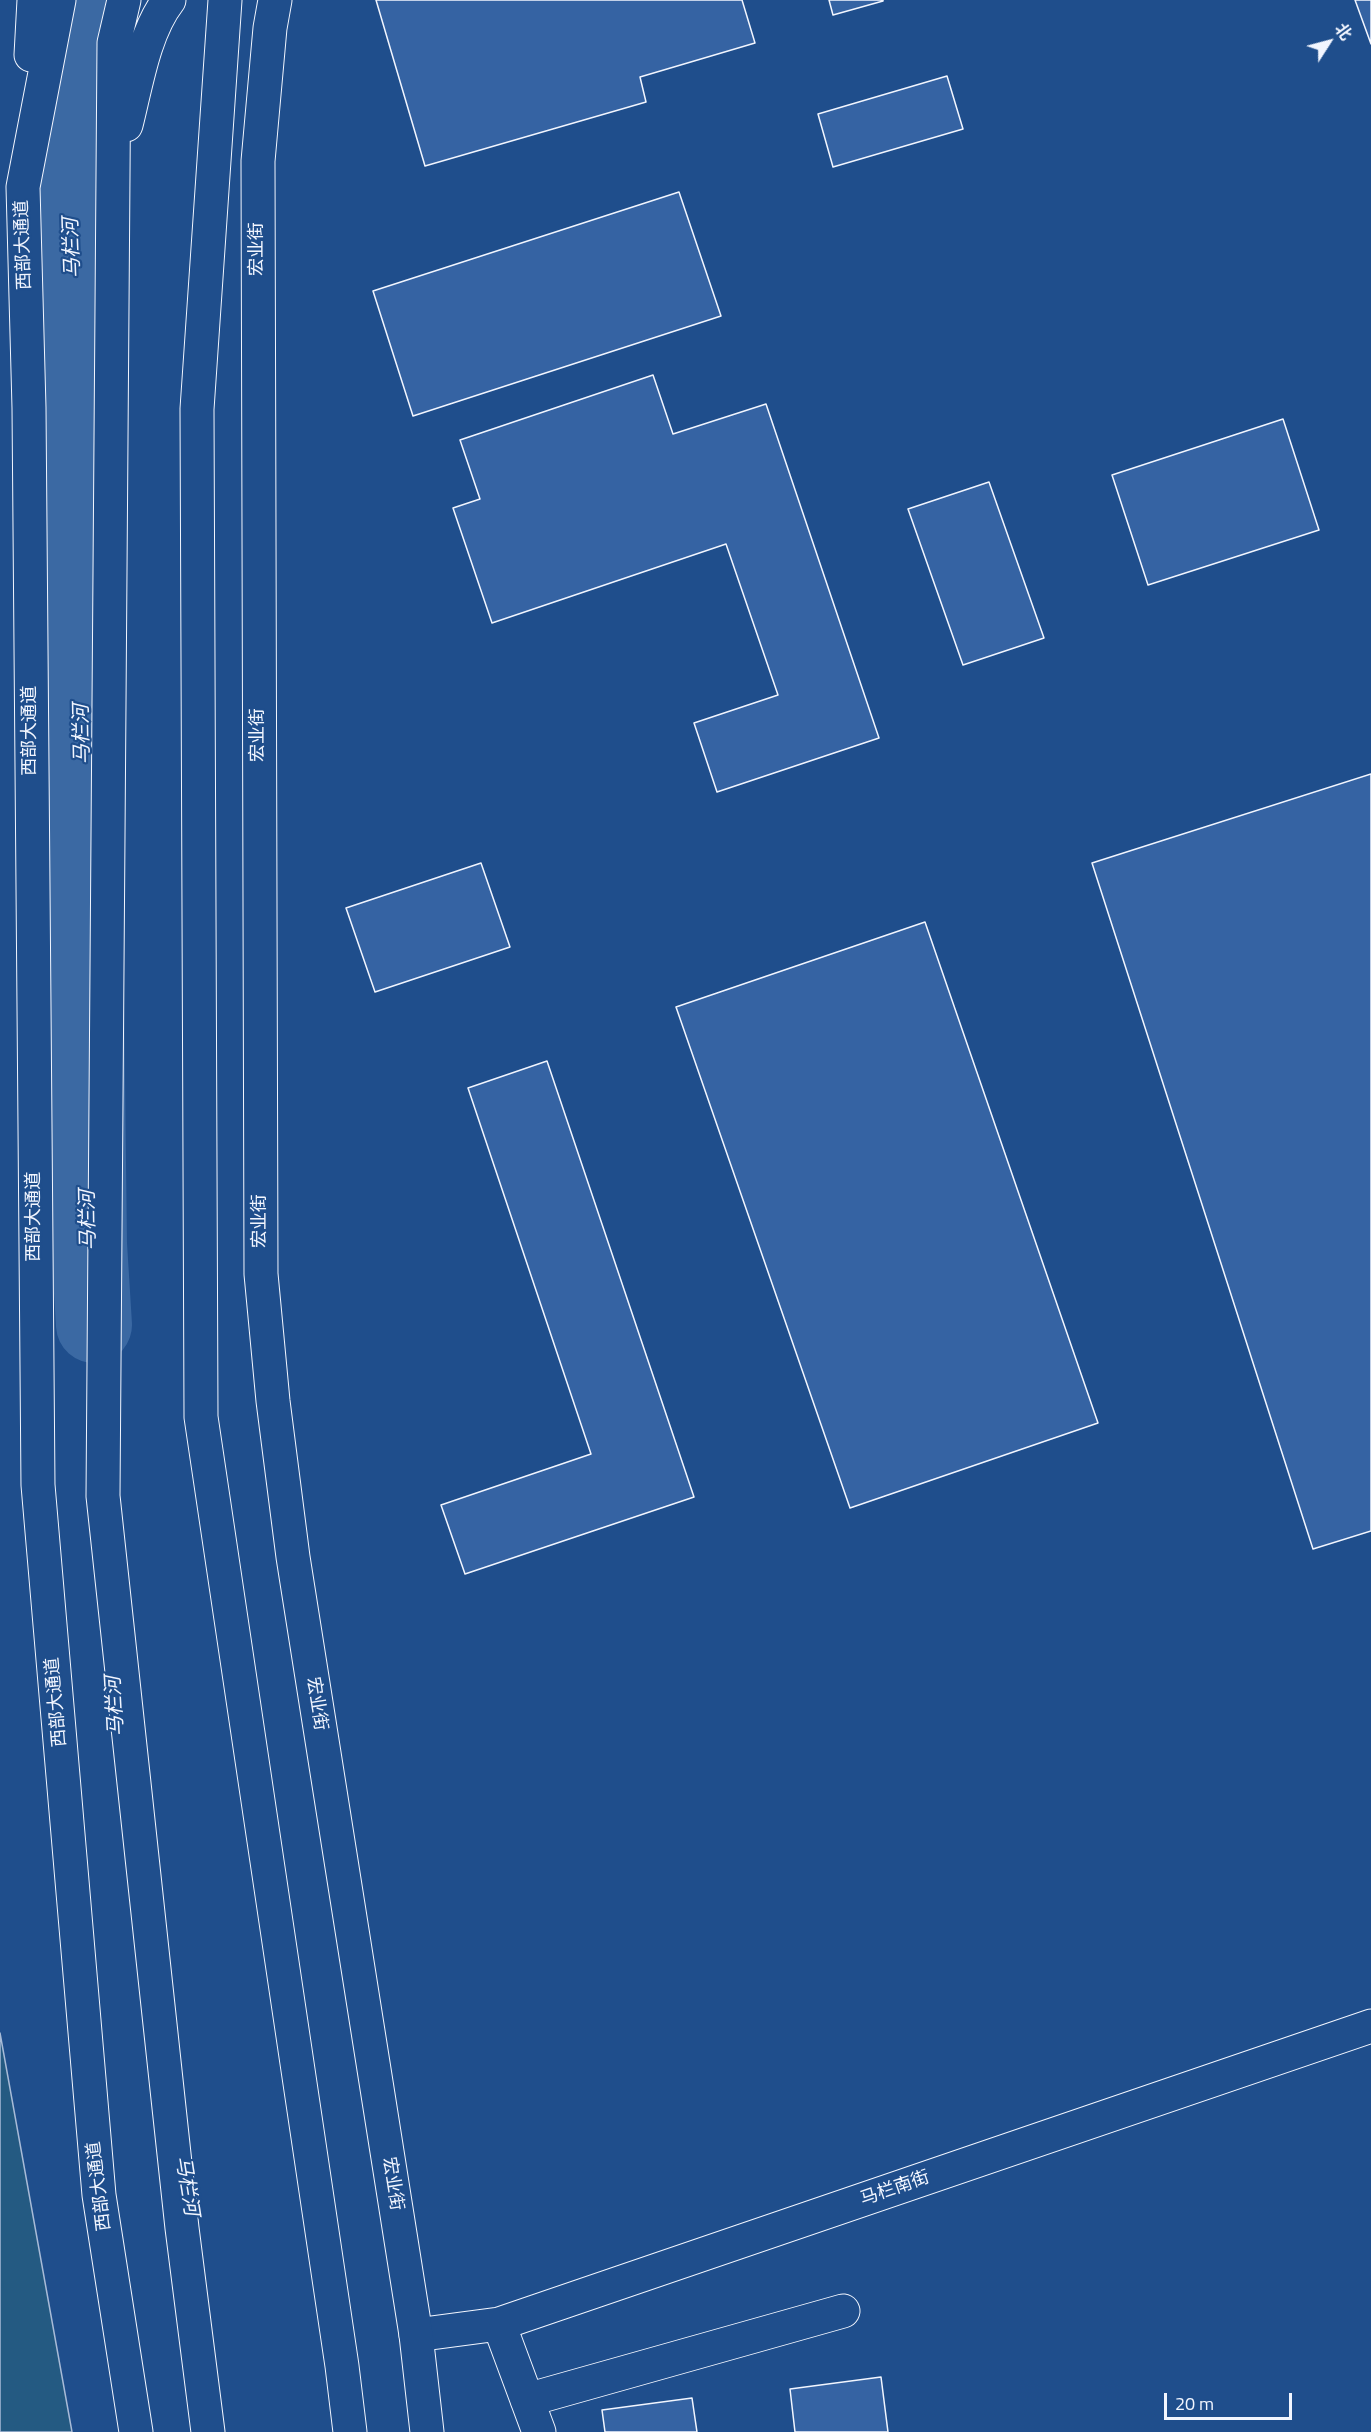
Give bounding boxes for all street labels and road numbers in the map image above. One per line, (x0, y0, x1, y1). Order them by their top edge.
street label: 西部大通道 (12, 200, 36, 290)
street label: 宏业街 (247, 222, 269, 276)
street label: 西部大通道 (20, 686, 42, 776)
street label: 宏业街 (248, 708, 270, 762)
street label: 西部大通道 (24, 1172, 46, 1262)
street label: 宏业街 (250, 1194, 272, 1248)
street label: 西部大通道 (42, 1656, 72, 1748)
street label: 宏业街 (301, 1676, 331, 1732)
street label: 西部大通道 (84, 2140, 116, 2232)
street label: 宏业街 (377, 2156, 407, 2212)
street label: 马栏南街 (857, 2167, 933, 2211)

